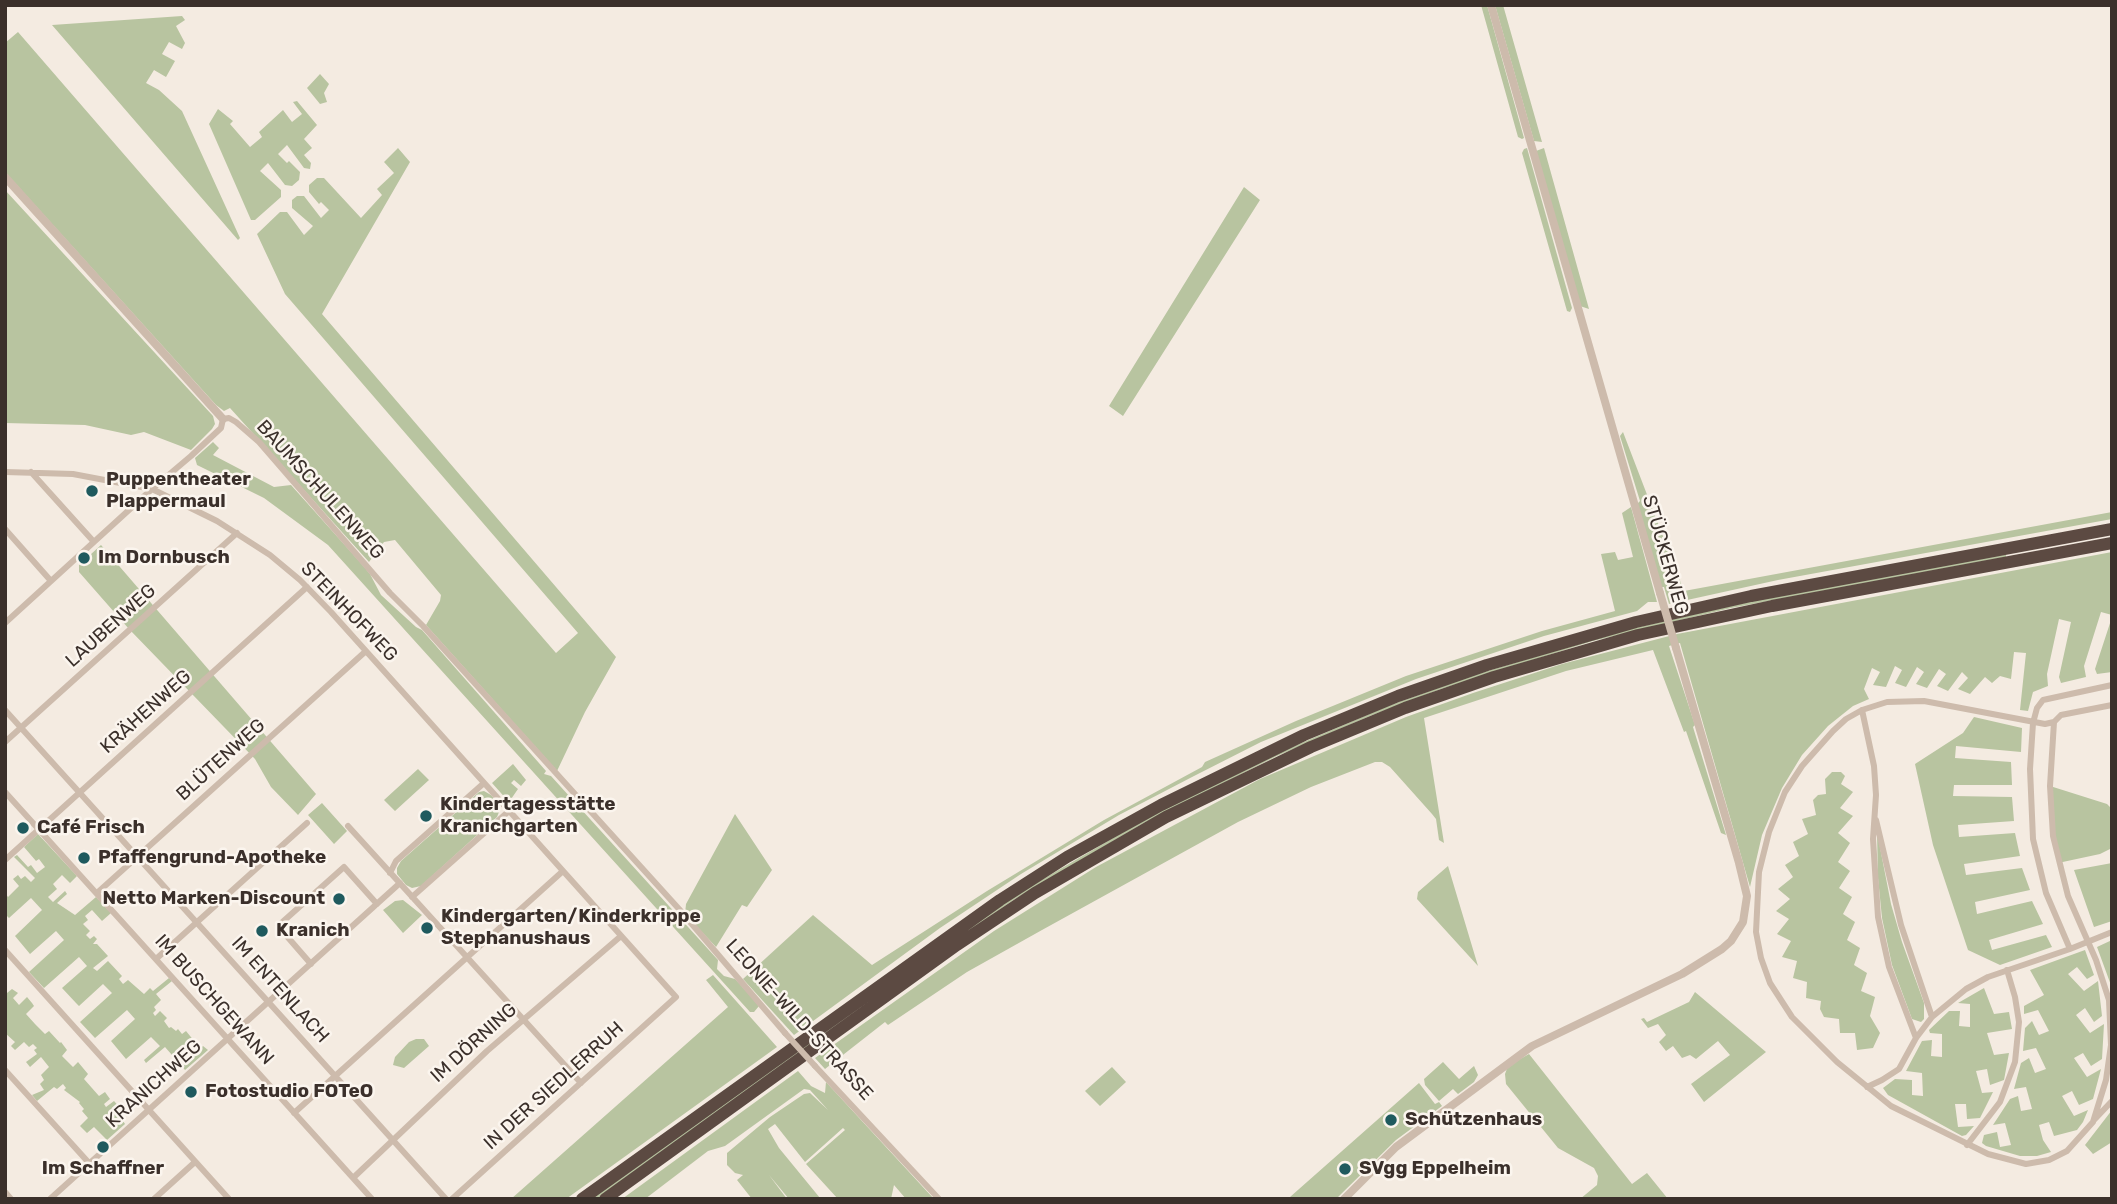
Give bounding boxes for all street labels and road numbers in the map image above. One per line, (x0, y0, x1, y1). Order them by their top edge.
street label: BAUMSCHULENWEG (251, 416, 389, 564)
street label: STÜCKERWEG (1637, 493, 1693, 617)
street label: STEINHOFWEG (296, 557, 402, 667)
street label: LAUBENWEG (61, 580, 161, 672)
street label: KRÄHENWEG (96, 665, 196, 759)
street label: BLÜTENWEG (172, 714, 270, 806)
street label: IM BUSCHGEWANN (150, 930, 278, 1070)
street label: IM ENTENLACH (226, 932, 334, 1048)
street label: LEONIE-WILD-STRASSE (721, 935, 877, 1105)
street label: IM DÖRNING (426, 998, 522, 1088)
street label: IN DER SIEDLERRUH (479, 1017, 629, 1155)
street label: KRANICHWEG (102, 1035, 206, 1133)

